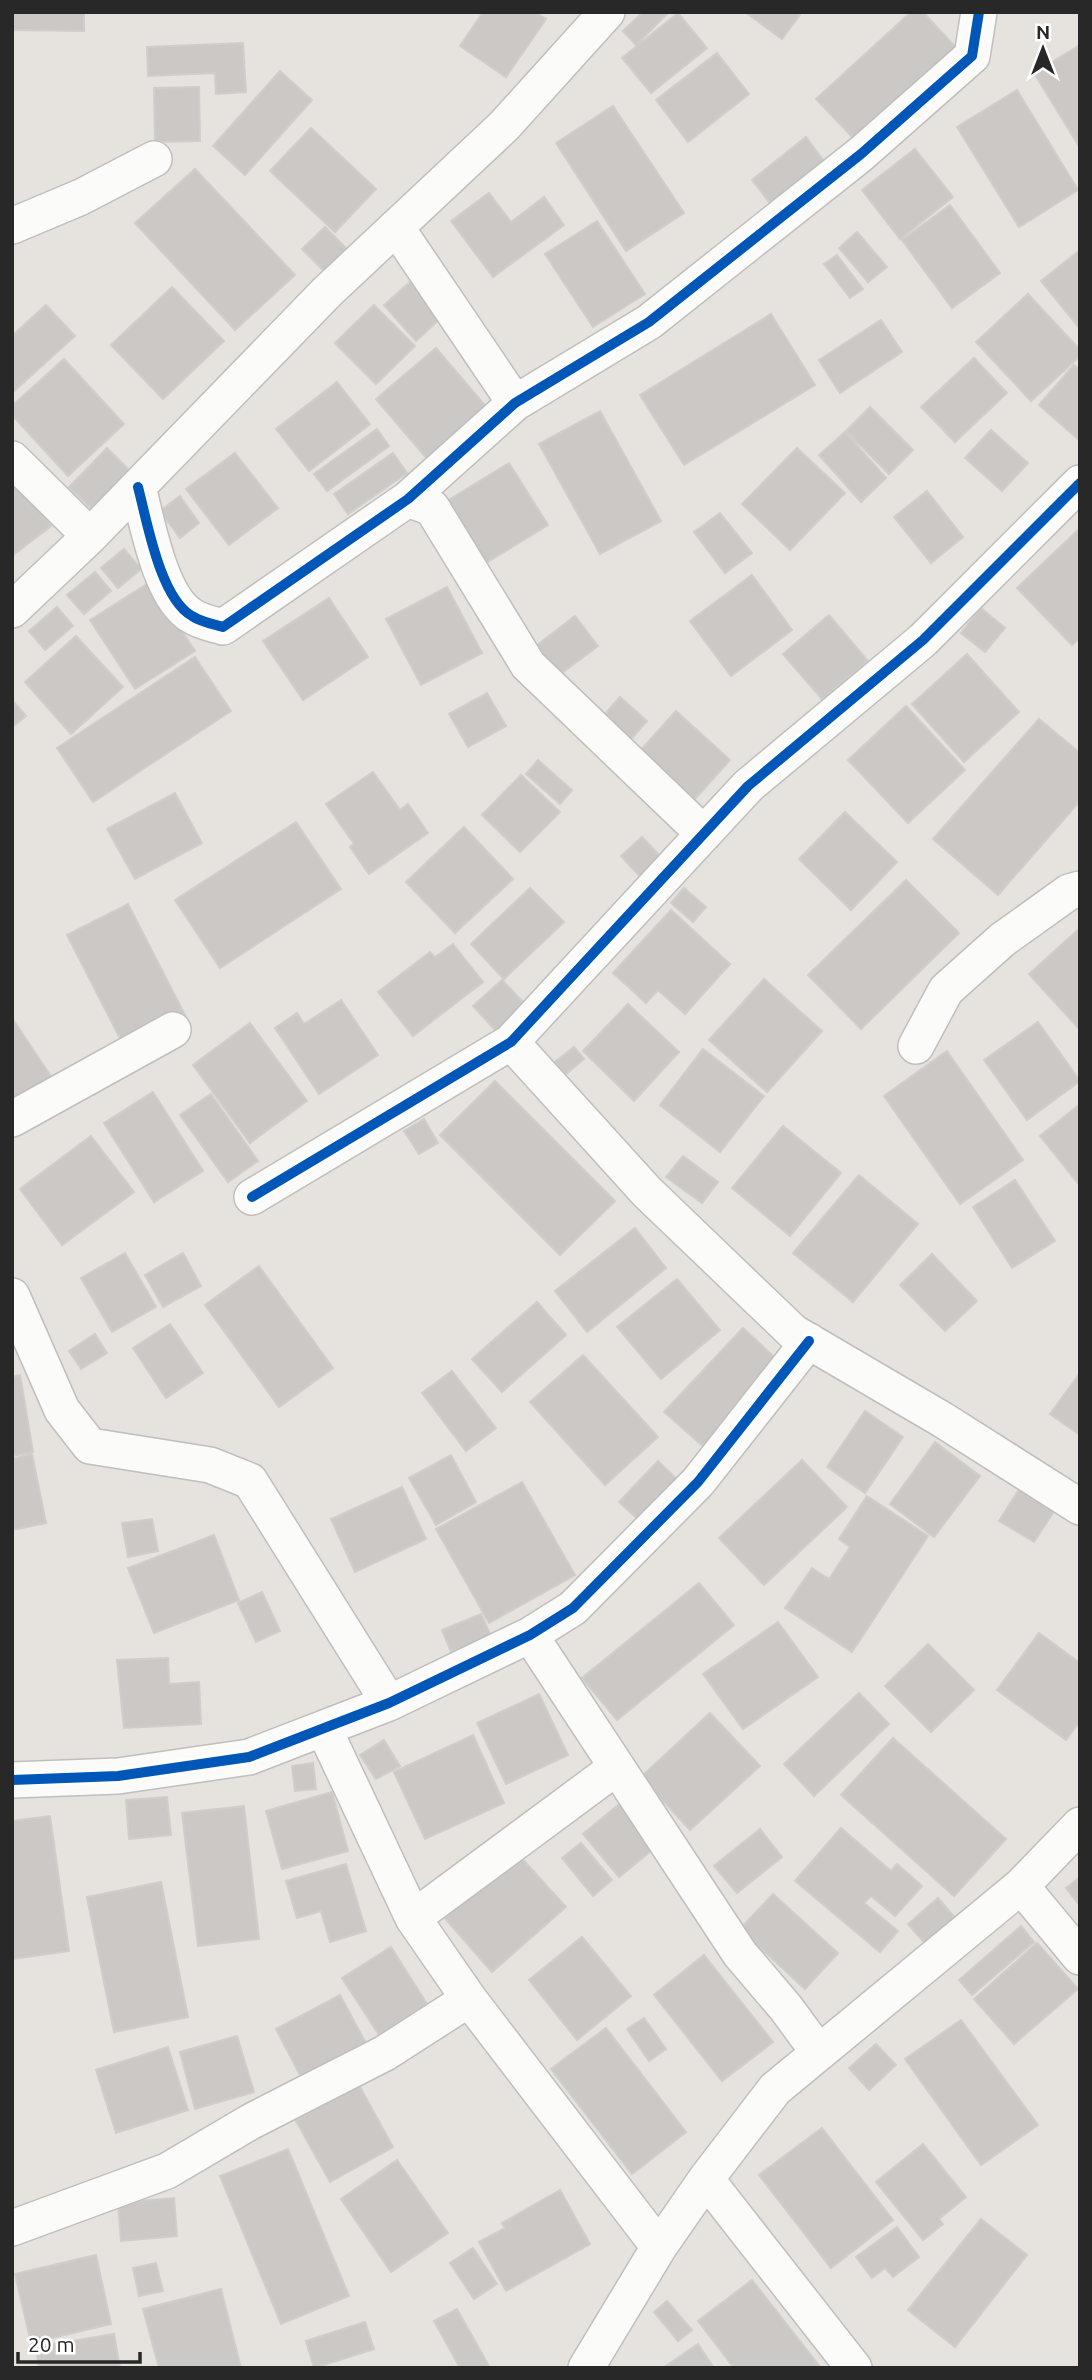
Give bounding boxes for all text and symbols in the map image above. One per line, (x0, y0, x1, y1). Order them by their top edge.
north arrow (1008, 14, 1078, 84)
text: N (1036, 21, 1050, 43)
scale bar (18, 2320, 140, 2364)
text: 20 m (28, 2332, 75, 2356)

